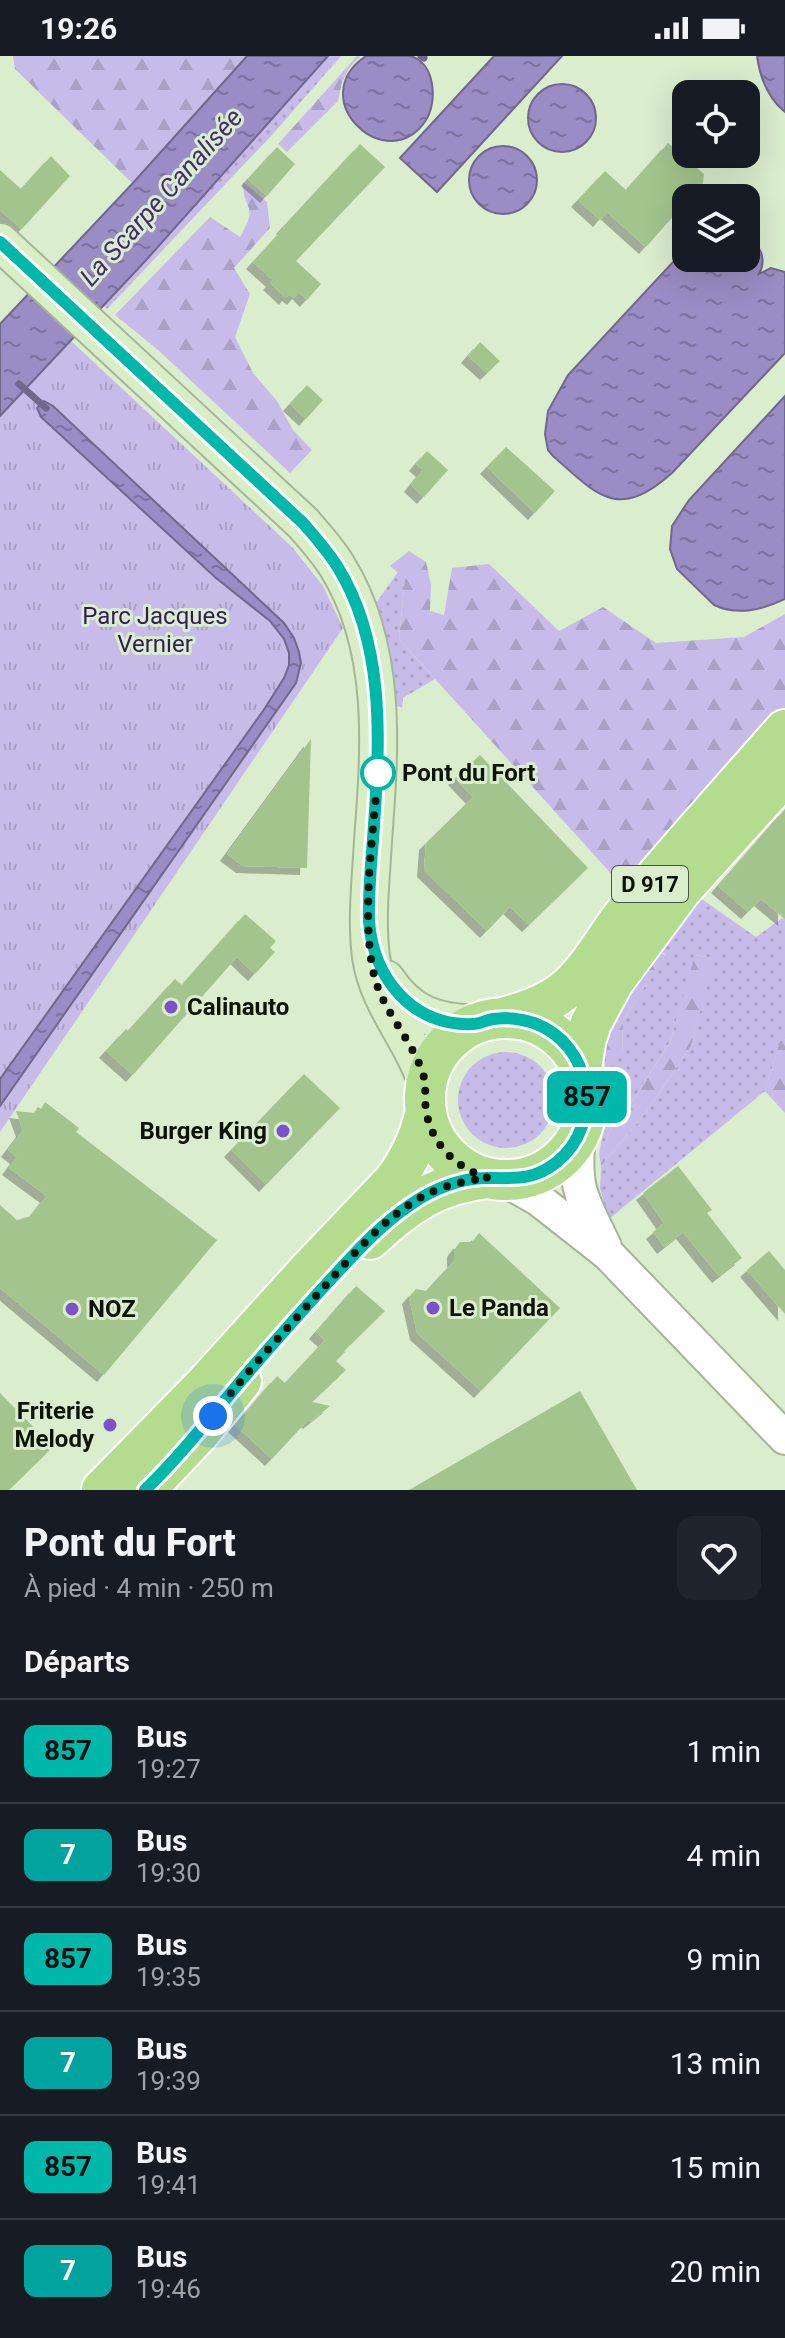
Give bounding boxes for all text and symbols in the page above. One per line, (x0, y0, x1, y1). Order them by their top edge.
text: 19:26 (40, 11, 117, 46)
map controls (672, 80, 760, 272)
button: locate (672, 80, 760, 168)
water label: La Scarpe Canalisée (74, 102, 248, 292)
button: layers (672, 184, 760, 272)
park label: Parc Jacques Vernier (82, 602, 228, 658)
marker: Pont du Fort (361, 756, 395, 790)
place label: Pont du Fort (402, 759, 535, 787)
road number: D 917 (612, 866, 688, 902)
place label: Calinauto (187, 993, 289, 1021)
marker: Calinauto (162, 998, 180, 1016)
line badge: 857 (541, 1071, 633, 1123)
text: 857 (563, 1080, 611, 1113)
place label: Burger King (139, 1117, 267, 1145)
marker: Burger King (274, 1122, 292, 1140)
place label: Le Panda (449, 1294, 549, 1322)
place label: NOZ (88, 1295, 136, 1323)
marker: Le Panda (424, 1299, 442, 1317)
marker: NOZ (63, 1300, 81, 1318)
your location (193, 1396, 233, 1436)
place label: Friterie Melody (15, 1397, 95, 1453)
marker: Friterie Melody (101, 1416, 119, 1434)
button: heart (677, 1516, 761, 1600)
text: Pont du Fort (24, 1521, 236, 1565)
text: À pied · 4 min · 250 m (24, 1573, 274, 1603)
text: Départs (24, 1644, 130, 1679)
text: Bus (136, 1719, 187, 1754)
text: 857 (44, 1734, 92, 1767)
text: 1 min (687, 1734, 761, 1769)
text: 19:27 (136, 1754, 201, 1784)
text: Bus (136, 1823, 187, 1858)
text: 7 (60, 1838, 76, 1871)
text: 4 min (687, 1838, 761, 1873)
text: 19:30 (136, 1858, 201, 1888)
text: Bus (136, 1927, 187, 1962)
text: 857 (44, 1942, 92, 1975)
text: 9 min (687, 1942, 761, 1977)
text: 19:35 (136, 1962, 201, 1992)
text: Bus (136, 2031, 187, 2066)
text: 7 (60, 2046, 76, 2079)
text: 13 min (670, 2046, 761, 2081)
text: 19:39 (136, 2066, 201, 2096)
text: Bus (136, 2135, 187, 2170)
text: 857 (44, 2150, 92, 2183)
text: 15 min (670, 2150, 761, 2185)
text: 19:41 (136, 2170, 201, 2200)
text: Bus (136, 2239, 187, 2274)
text: 7 (60, 2254, 76, 2287)
text: 20 min (670, 2254, 761, 2289)
text: 19:46 (136, 2274, 201, 2304)

